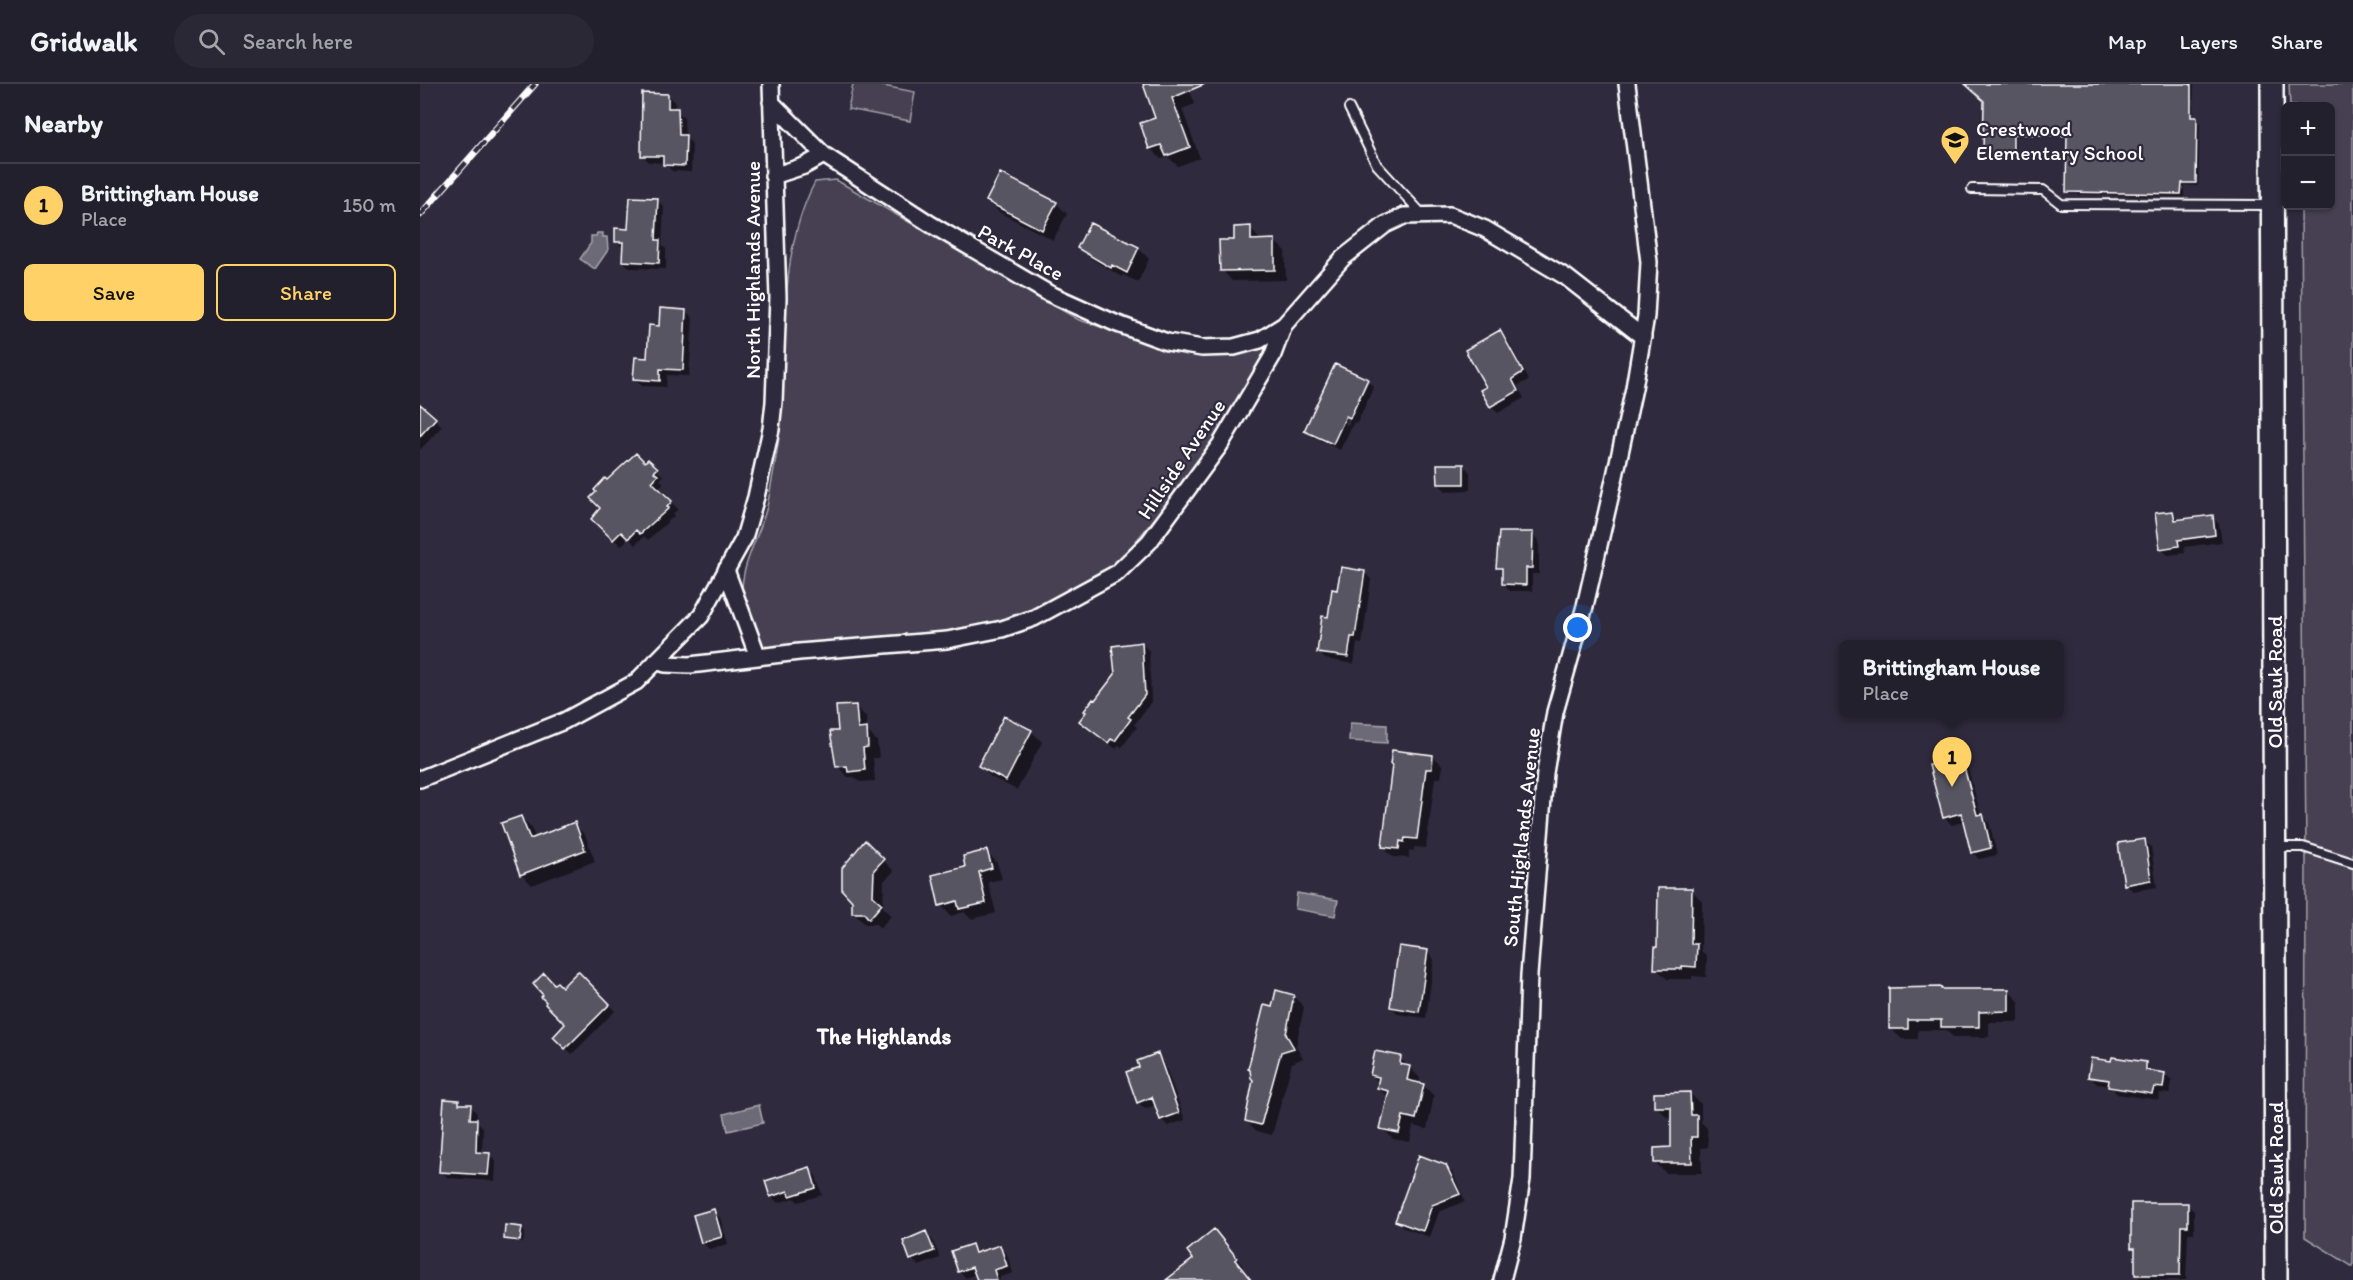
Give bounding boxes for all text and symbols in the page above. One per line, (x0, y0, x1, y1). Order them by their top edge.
search box (174, 14, 594, 68)
text: Gridwalk (30, 24, 138, 58)
icon: search (195, 25, 228, 58)
text: Search here (243, 28, 353, 55)
text: Map (2108, 29, 2147, 54)
text: Layers (2180, 29, 2238, 54)
text: Share (2271, 29, 2323, 54)
map controls (2281, 102, 2335, 210)
button: + (2281, 102, 2335, 156)
text: Nearby (24, 107, 103, 139)
place label: Crestwood Elementary School (1976, 116, 2144, 165)
school or university icon: Crestwood Elementary School (1939, 124, 1971, 166)
button: − (2281, 156, 2335, 210)
street label: North Highlands Avenue (740, 161, 765, 379)
text: Brittingham House (81, 180, 259, 207)
text: 1 (39, 193, 48, 217)
text: 150 m (343, 193, 396, 217)
text: Place (81, 207, 127, 231)
street label: Park Place (974, 218, 1068, 286)
button: Save (24, 264, 204, 321)
button: Share (216, 264, 396, 321)
street label: Hillside Avenue (1132, 394, 1230, 524)
your location (1563, 613, 1592, 642)
street label: Old Sauk Road (2262, 615, 2287, 749)
popup (1839, 640, 2064, 718)
text: Brittingham House (1863, 654, 2040, 681)
text: Place (1863, 681, 1909, 705)
street label: South Highlands Avenue (1497, 726, 1545, 948)
pin: 1 (1932, 738, 1972, 787)
district label: The Highlands (816, 1023, 951, 1050)
street label: Old Sauk Road (2263, 1101, 2288, 1235)

